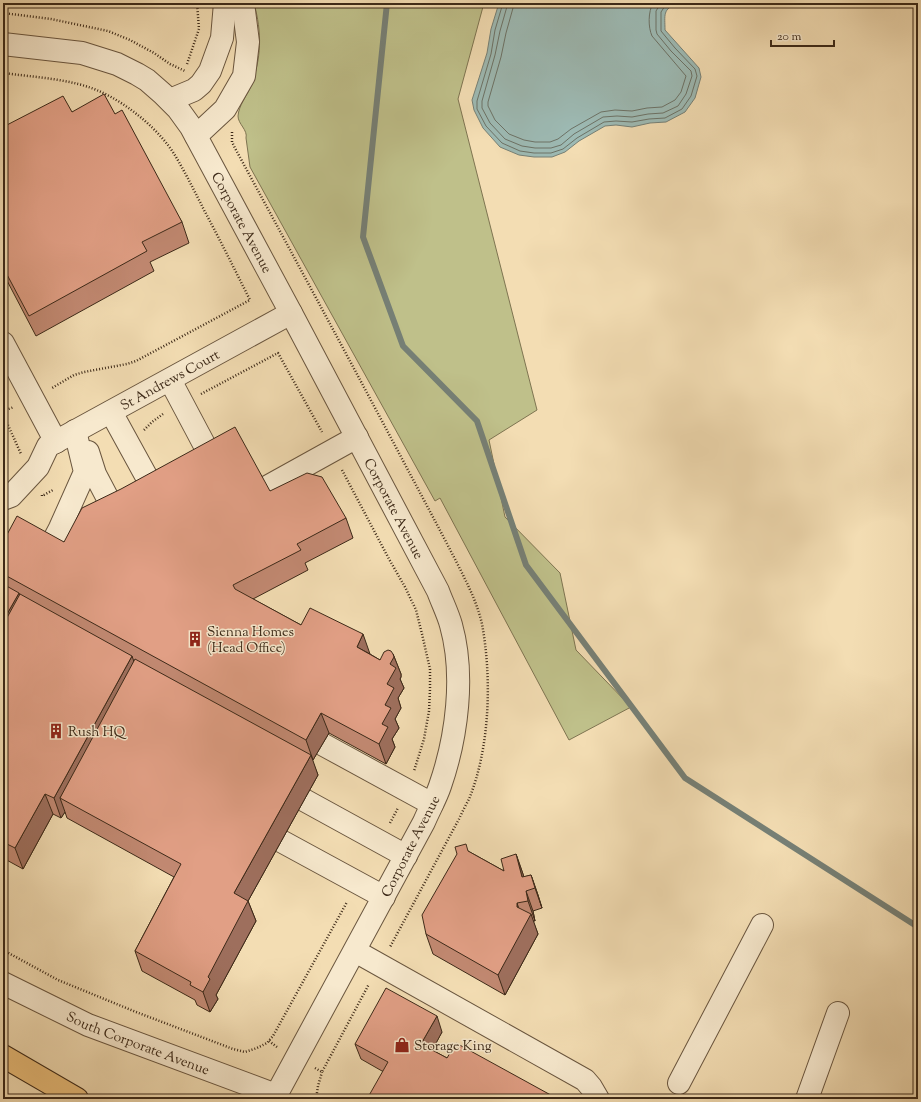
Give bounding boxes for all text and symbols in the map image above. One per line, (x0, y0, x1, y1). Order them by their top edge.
scale bar (771, 22, 834, 48)
text: 20 m (777, 28, 802, 46)
street label: Corporate Avenue (205, 169, 276, 277)
street label: St Andrews Court (117, 346, 224, 417)
street label: Corporate Avenue (357, 455, 428, 563)
place label: Sienna Homes (Head Office) (207, 623, 294, 659)
building icon: Sienna Homes (Head Office) (186, 630, 204, 648)
building icon: Rush HQ (47, 722, 65, 740)
place label: Rush HQ (68, 723, 127, 743)
street label: Corporate Avenue (377, 793, 446, 901)
street label: South Corporate Avenue (62, 1008, 212, 1081)
shop icon: Storage King (393, 1036, 411, 1054)
place label: Storage King (414, 1037, 492, 1057)

